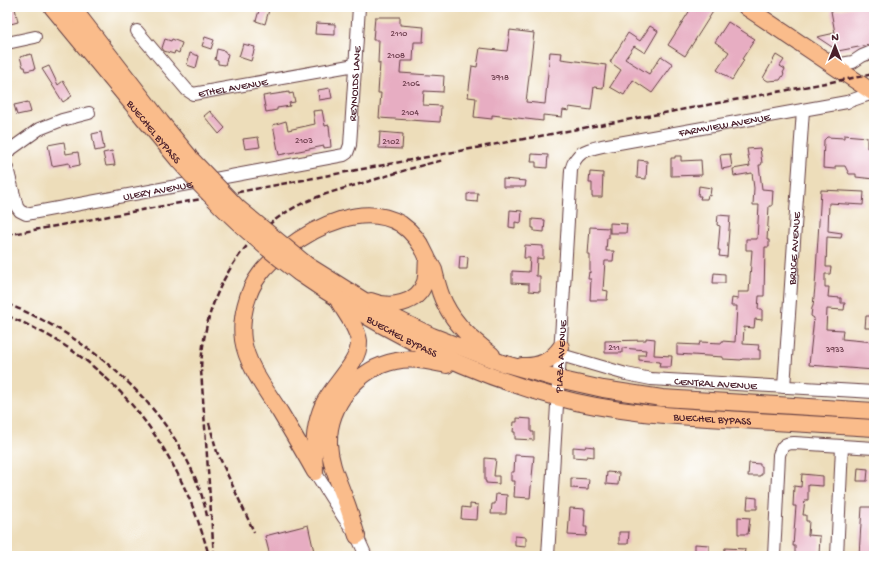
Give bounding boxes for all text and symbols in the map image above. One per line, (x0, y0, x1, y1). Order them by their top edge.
north arrow (815, 26, 855, 66)
house number: 2110 (391, 29, 407, 40)
text: N (831, 32, 839, 44)
street label: REYNOLDS LANE (348, 45, 364, 122)
house number: 2108 (387, 51, 405, 62)
house number: 3918 (490, 73, 509, 84)
street label: ETHEL AVENUE (197, 76, 270, 101)
house number: 2106 (402, 79, 420, 90)
street label: BUECHEL BYPASS (123, 98, 183, 167)
house number: 2104 (401, 108, 419, 119)
street label: FARMVIEW AVENUE (677, 112, 773, 140)
house number: 2103 (295, 136, 313, 147)
house number: 2102 (382, 137, 400, 148)
street label: ULERY AVENUE (122, 179, 195, 204)
street label: BRUCE AVENUE (787, 210, 804, 286)
street label: BUECHEL BYPASS (363, 313, 440, 361)
street label: PLAZA AVENUE (554, 319, 570, 394)
house number: 211 (608, 343, 620, 354)
house number: 3933 (825, 345, 845, 356)
street label: CENTRAL AVENUE (674, 376, 758, 393)
street label: BUECHEL BYPASS (672, 412, 752, 429)

